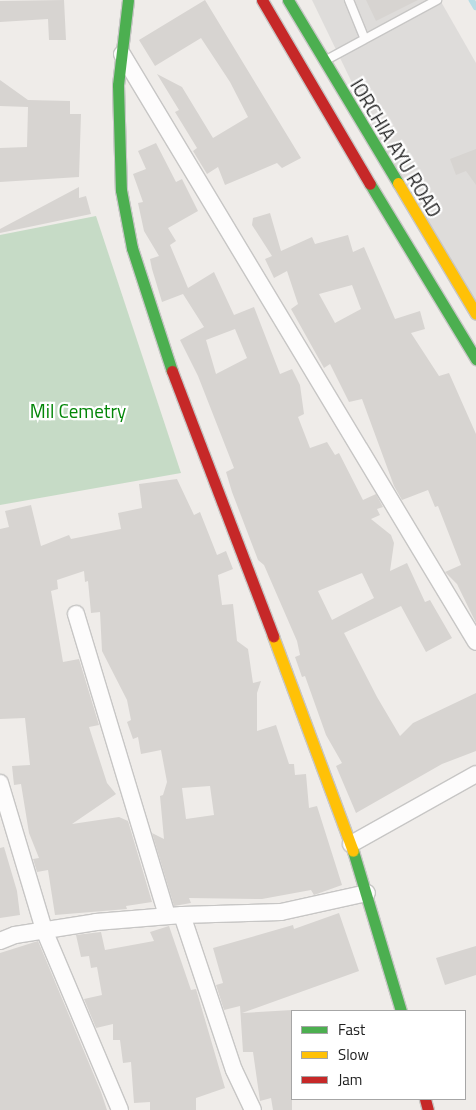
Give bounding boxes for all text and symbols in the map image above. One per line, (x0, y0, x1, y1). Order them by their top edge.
street label: IORCHIA AYU ROAD (346, 75, 446, 221)
park label: Mil Cemetry (30, 400, 126, 422)
legend (291, 1010, 466, 1100)
text: Fast (338, 1018, 365, 1041)
text: Slow (338, 1043, 369, 1066)
text: Jam (338, 1068, 362, 1091)

